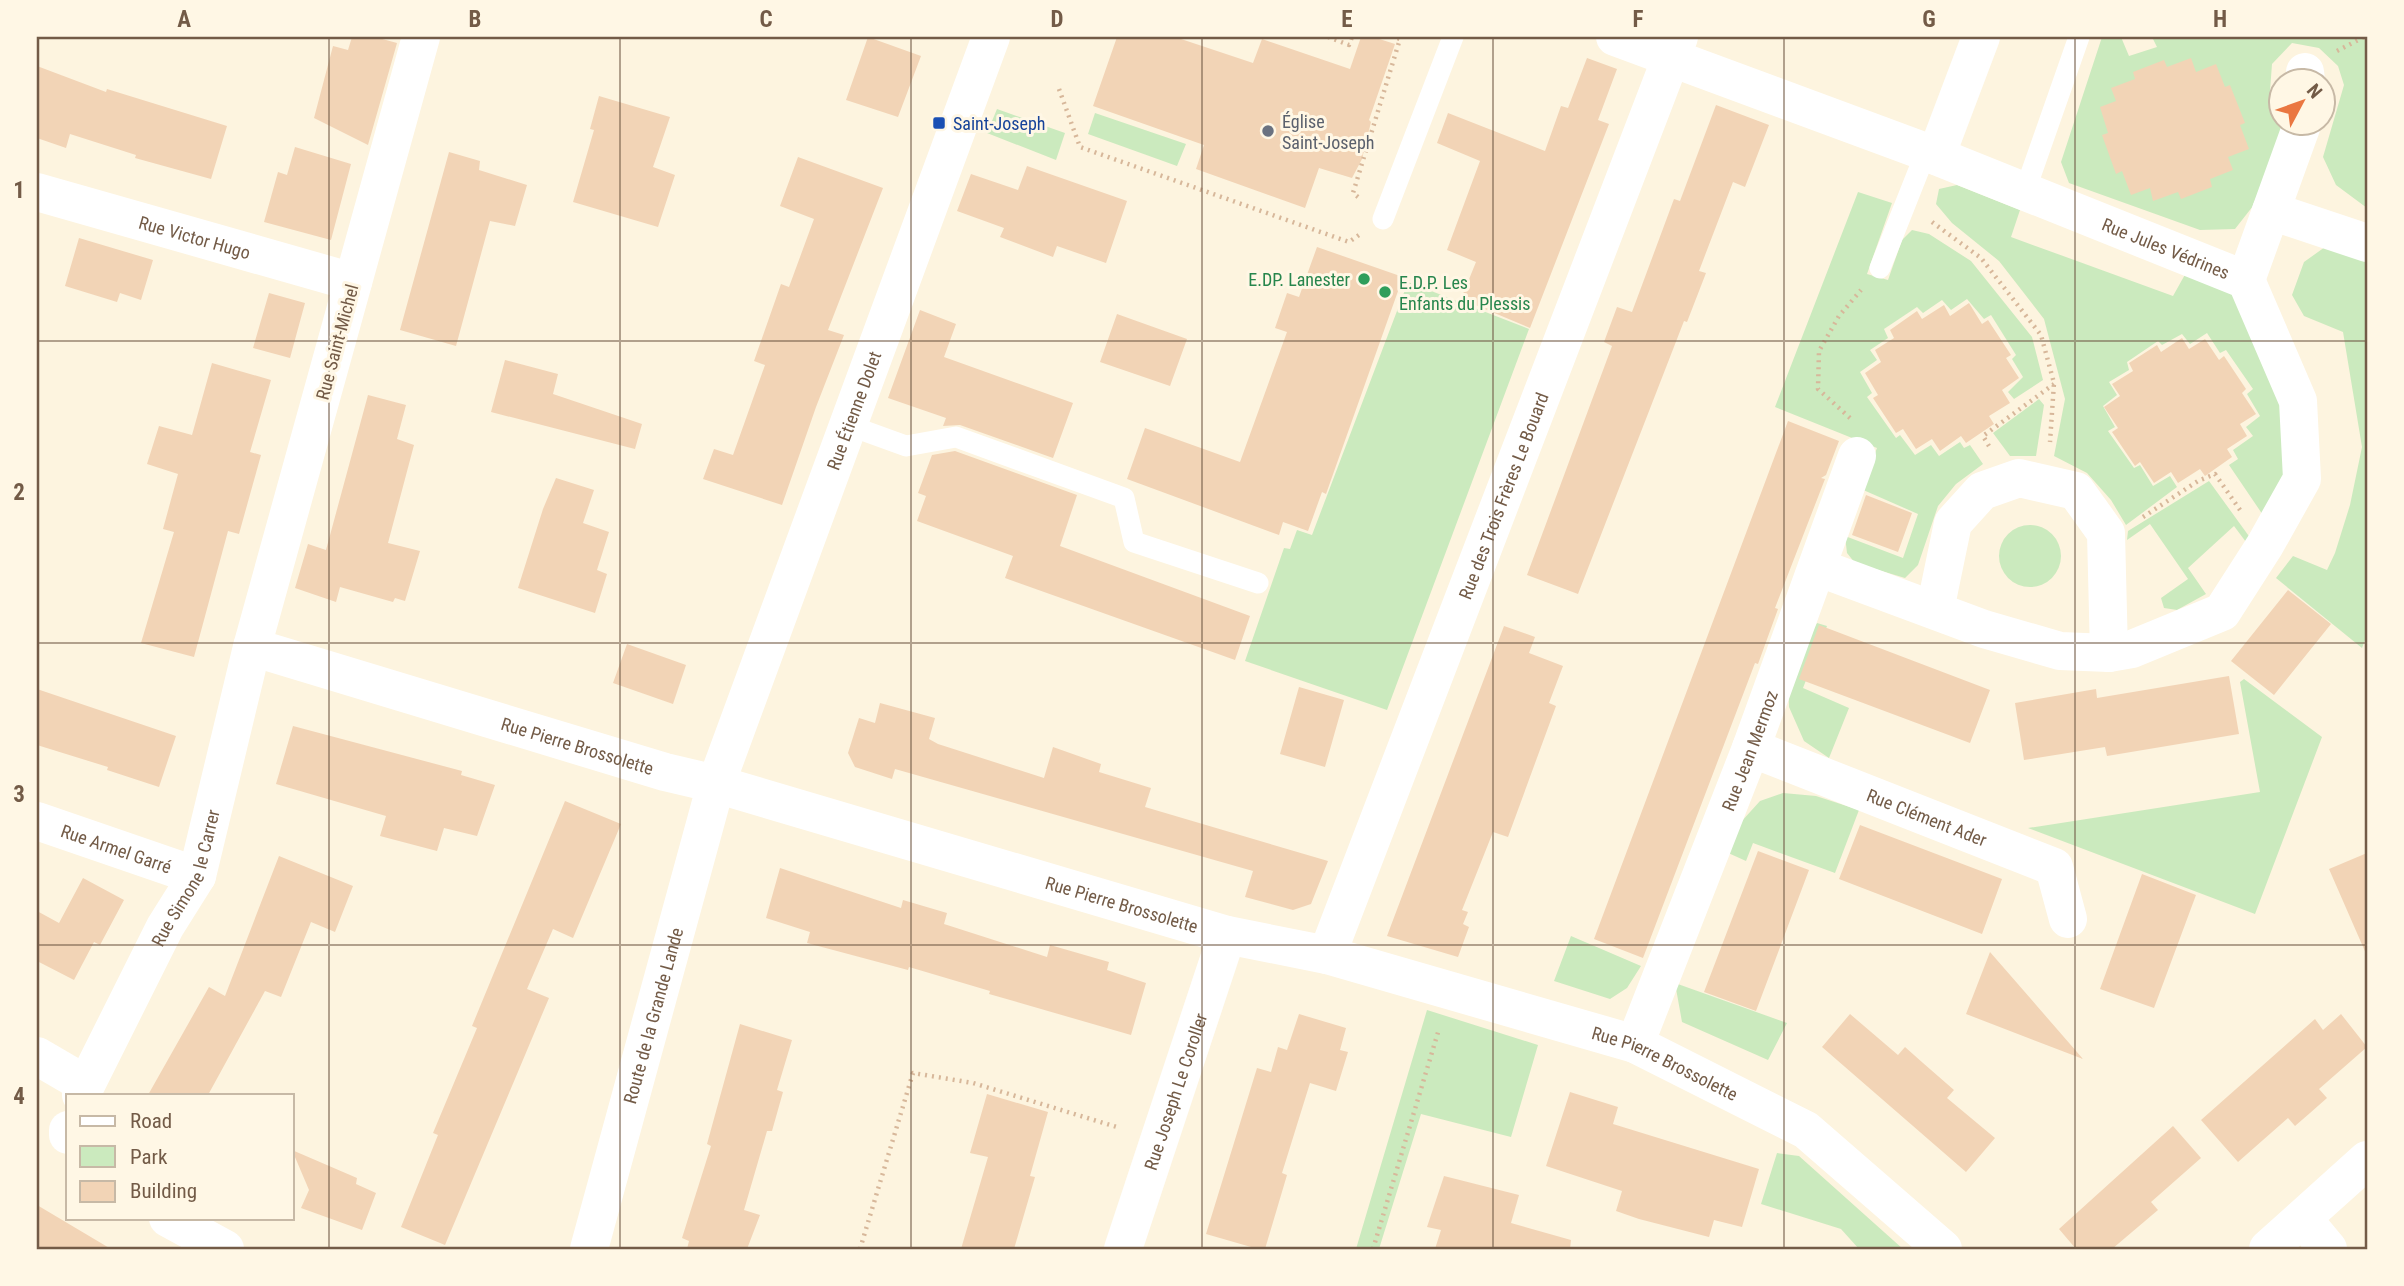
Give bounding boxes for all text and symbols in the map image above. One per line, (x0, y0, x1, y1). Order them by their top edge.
text: A (177, 6, 191, 33)
text: B (469, 6, 481, 33)
text: C (759, 6, 773, 33)
text: D (1051, 6, 1064, 33)
text: E (1341, 6, 1353, 33)
text: F (1633, 6, 1644, 33)
text: G (1922, 6, 1936, 33)
text: H (2213, 6, 2227, 33)
north arrow (2268, 66, 2338, 136)
text: N (2302, 79, 2327, 103)
place label: Église Saint-Joseph (1282, 111, 1375, 153)
place label: Saint-Joseph (953, 113, 1046, 134)
marker: Saint-Joseph (931, 115, 947, 131)
marker: Église Saint-Joseph (1260, 123, 1276, 139)
text: 1 (13, 177, 25, 204)
street label: Rue Victor Hugo (137, 211, 253, 263)
street label: Rue Jules Védrines (2099, 213, 2233, 283)
place label: E.DP. Lanester (1248, 269, 1351, 290)
marker: E.DP. Lanester (1356, 271, 1372, 287)
place label: E.D.P. Les Enfants du Plessis (1399, 272, 1530, 314)
street label: Rue Saint-Michel (311, 282, 363, 402)
marker: E.D.P. Les Enfants du Plessis (1377, 284, 1393, 300)
street label: Rue Étienne Dolet (822, 348, 885, 473)
street label: Rue des Trois Frères Le Bouard (1454, 389, 1552, 602)
text: 2 (13, 479, 25, 506)
street label: Rue Jean Mermoz (1717, 687, 1782, 814)
street label: Rue Pierre Brossolette (499, 713, 656, 778)
text: 3 (13, 781, 25, 808)
street label: Rue Clément Ader (1864, 784, 1990, 850)
street label: Rue Simone le Carrer (147, 807, 223, 950)
street label: Rue Armel Garré (58, 820, 174, 877)
street label: Rue Pierre Brossolette (1043, 871, 1201, 936)
street label: Route de la Grande Lande (619, 925, 687, 1106)
street label: Rue Joseph Le Coroller (1139, 1010, 1211, 1173)
street label: Rue Pierre Brossolette (1589, 1022, 1741, 1104)
text: 4 (13, 1083, 25, 1110)
legend (66, 1094, 294, 1220)
text: Road (130, 1109, 172, 1133)
text: Park (130, 1145, 168, 1169)
text: Building (130, 1179, 197, 1203)

